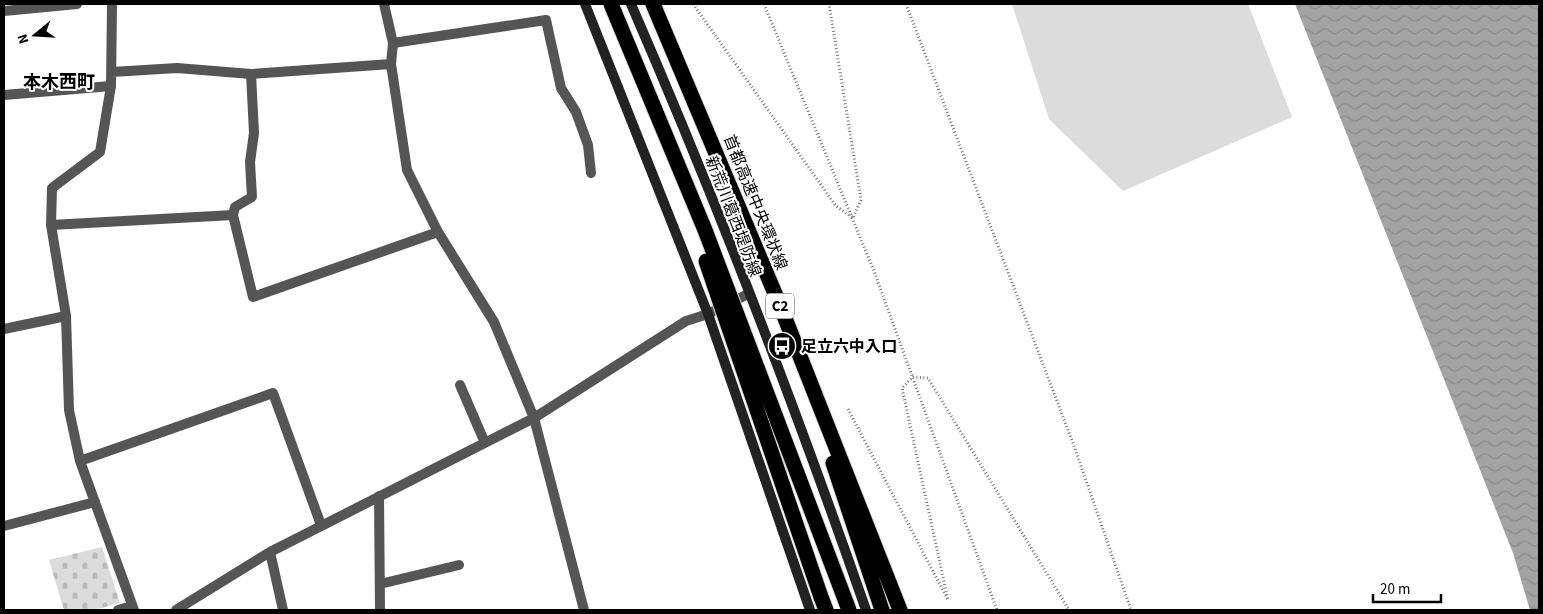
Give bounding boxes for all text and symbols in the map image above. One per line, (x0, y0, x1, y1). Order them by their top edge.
north arrow (10, 10, 60, 60)
text: N (13, 31, 35, 46)
district label: 本木西町 (23, 70, 95, 95)
street label: 首都高速中央環状線 (718, 131, 792, 273)
street label: 新荒川葛西堤防線 (700, 153, 766, 280)
road number: C2 (766, 294, 794, 318)
bus stop icon: 足立六中入口 (767, 331, 797, 361)
place label: 足立六中入口 (801, 336, 897, 358)
scale bar (1373, 572, 1440, 604)
text: 20 m (1380, 579, 1410, 600)

